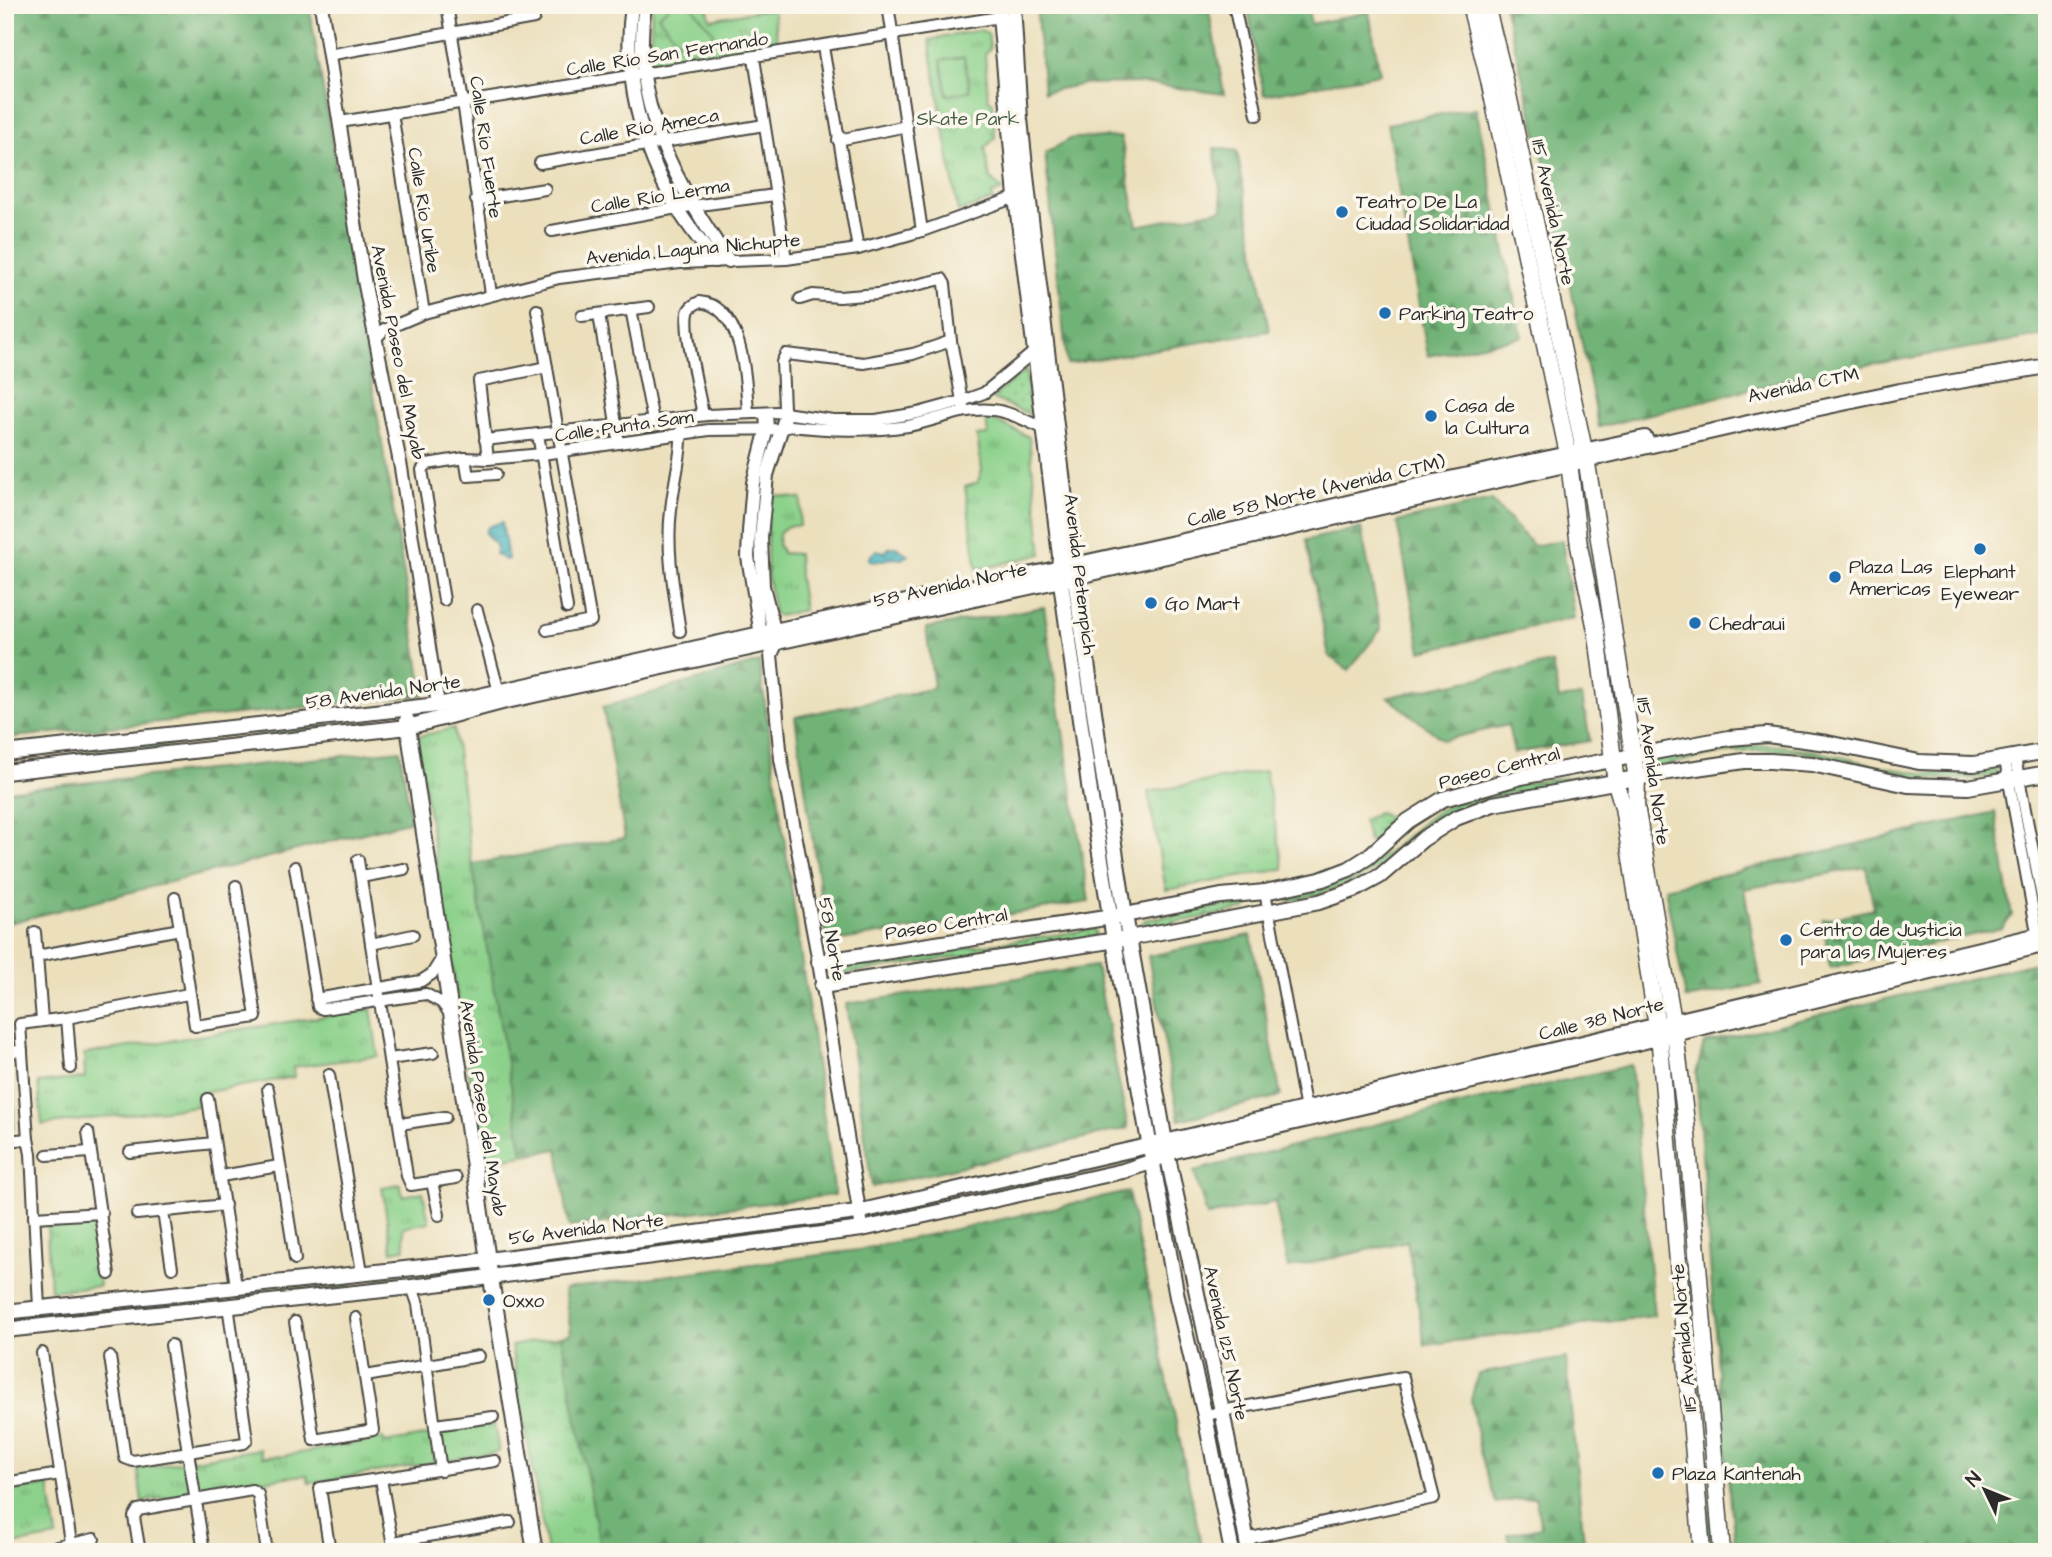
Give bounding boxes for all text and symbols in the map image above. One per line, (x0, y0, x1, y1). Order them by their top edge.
street label: Calle Río San Fernando (565, 25, 770, 84)
street label: Calle Río Fuerte (462, 74, 509, 220)
street label: Calle Río Ameca (578, 102, 721, 153)
park label: Skate Park (916, 106, 1020, 133)
street label: 115 Avenida Norte (1524, 137, 1581, 288)
street label: Calle Río Uribe (400, 146, 447, 275)
street label: Calle Río Lerma (589, 172, 732, 221)
place label: Teatro De La Ciudad Solidaridad (1356, 189, 1510, 238)
marker: Teatro De La Ciudad Solidaridad (1334, 204, 1350, 220)
street label: Avenida Laguna Nichupte (585, 227, 802, 273)
street label: Avenida Paseo del Mayab (362, 243, 432, 463)
place label: Parking Teatro (1399, 301, 1534, 329)
marker: Parking Teatro (1377, 305, 1393, 321)
street label: Avenida CTM (1745, 360, 1862, 410)
place label: Casa de la Cultura (1445, 393, 1529, 442)
street label: Calle Punta Sam (553, 403, 696, 450)
marker: Casa de la Cultura (1423, 408, 1439, 424)
street label: Calle 58 Norte (Avenida CTM) (1185, 449, 1448, 534)
street label: Avenida Petempich (1056, 492, 1103, 657)
marker: Elephant Eyewear (1972, 541, 1988, 557)
place label: Plaza Las Americas (1849, 554, 1933, 603)
street label: 58 Avenida Norte (871, 556, 1029, 615)
place label: Elephant Eyewear (1941, 559, 2019, 609)
marker: Plaza Las Americas (1827, 569, 1843, 585)
place label: Go Mart (1165, 591, 1240, 618)
marker: Go Mart (1143, 595, 1159, 611)
place label: Chedraui (1709, 611, 1785, 638)
marker: Chedraui (1687, 615, 1703, 631)
street label: 58 Avenida Norte (304, 668, 462, 717)
street label: 115 Avenida Norte (1629, 696, 1676, 847)
street label: Paseo Central (1436, 740, 1563, 797)
street label: 58 Norte (811, 895, 852, 983)
street label: Paseo Central (883, 901, 1010, 948)
place label: Centro de Justicia para las Mujeres (1800, 917, 1962, 966)
marker: Centro de Justicia para las Mujeres (1778, 932, 1794, 948)
street label: Calle 38 Norte (1536, 991, 1667, 1048)
street label: Avenida Paseo del Mayab (451, 998, 513, 1219)
street label: 56 Avenida Norte (507, 1207, 665, 1252)
street label: 115 Avenida Norte (1665, 1263, 1704, 1413)
street label: Avenida 125 Norte (1196, 1264, 1255, 1423)
place label: Oxxo (503, 1288, 545, 1315)
marker: Oxxo (481, 1292, 497, 1308)
north arrow (1951, 1456, 2021, 1526)
place label: Plaza Kantenah (1672, 1461, 1801, 1488)
marker: Plaza Kantenah (1650, 1465, 1666, 1481)
text: N (1960, 1466, 1988, 1493)

